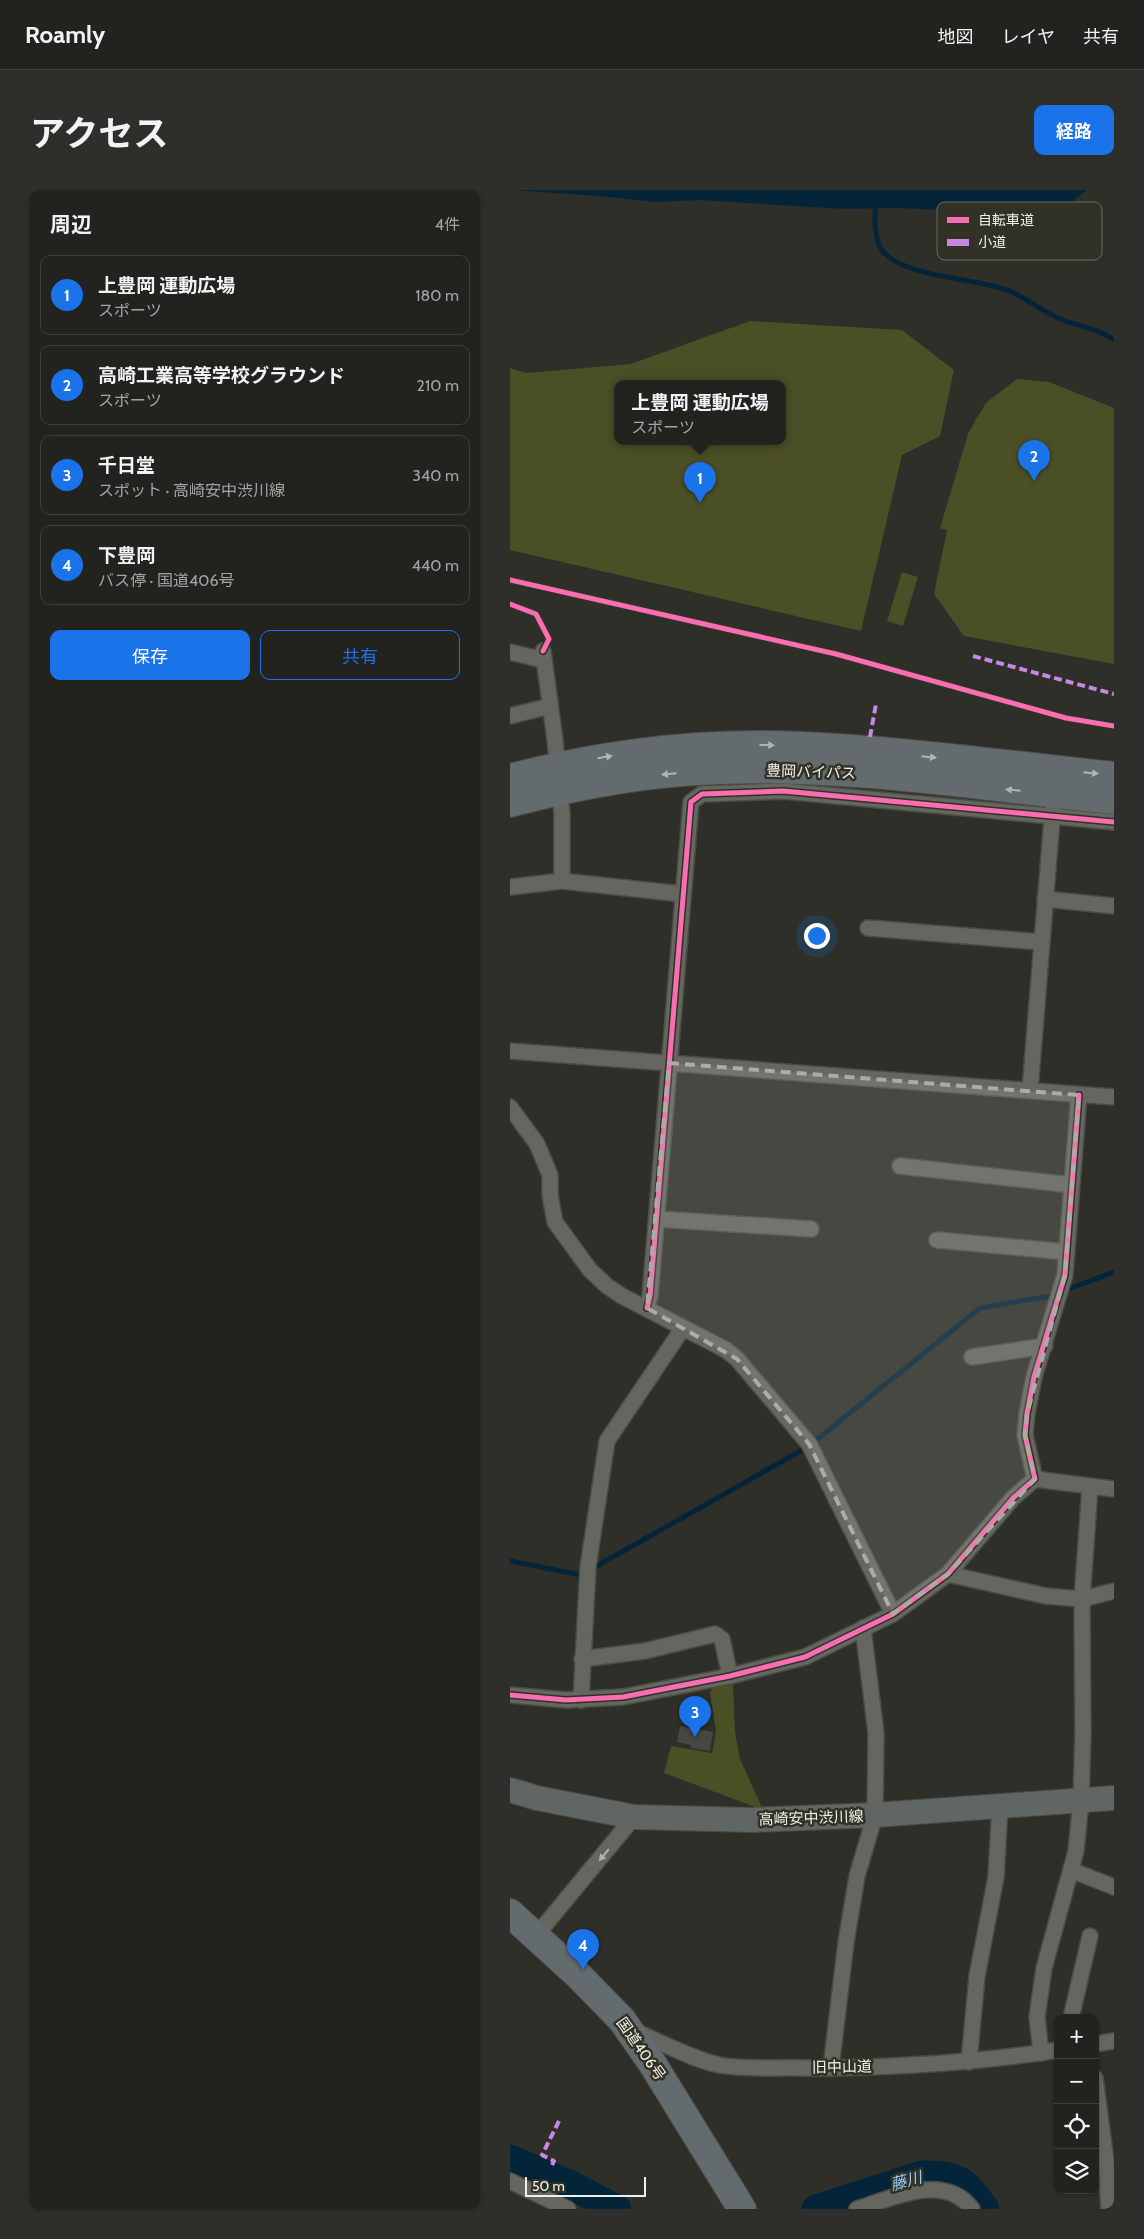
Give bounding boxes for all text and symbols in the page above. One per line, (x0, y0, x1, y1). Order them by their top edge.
text: Roamly (25, 20, 105, 49)
text: 地図 (938, 26, 974, 48)
text: レイヤ (1002, 26, 1055, 48)
text: 共有 (1083, 26, 1119, 48)
button: 経路 (1034, 105, 1114, 155)
text: アクセス (30, 112, 168, 155)
legend (937, 202, 1102, 260)
text: 自転車道 (978, 211, 1034, 229)
text: 周辺 (50, 212, 92, 237)
text: 4件 (435, 215, 460, 234)
text: 小道 (978, 233, 1006, 251)
text: 上豊岡 運動広場 (98, 274, 235, 297)
text: 1 (64, 286, 70, 305)
text: 180 m (415, 286, 459, 305)
text: スポーツ (98, 301, 162, 320)
text: 高崎工業高等学校グラウンド (98, 364, 345, 387)
text: 2 (63, 376, 71, 395)
text: 210 m (417, 376, 459, 395)
popup (614, 380, 786, 445)
text: スポーツ (98, 391, 162, 410)
text: 上豊岡 運動広場 (631, 391, 769, 414)
text: スポーツ (631, 418, 695, 437)
pin: 2 (1018, 440, 1050, 481)
text: 千日堂 (98, 454, 155, 477)
pin: 1 (684, 462, 716, 503)
text: 3 (63, 466, 71, 485)
text: 340 m (412, 466, 459, 485)
text: スポット · 高崎安中渋川線 (98, 481, 285, 500)
text: 下豊岡 (98, 544, 155, 567)
text: 4 (62, 556, 72, 575)
text: 440 m (412, 556, 459, 575)
text: バス停 · 国道406号 (98, 571, 235, 590)
button: 保存 (50, 630, 250, 680)
button: 共有 (260, 630, 460, 680)
one-way arrow (760, 741, 776, 749)
one-way arrow (598, 753, 614, 761)
one-way arrow (922, 753, 938, 761)
street label: 豊岡バイパス (766, 761, 856, 783)
one-way arrow (1083, 769, 1099, 777)
one-way arrow (660, 770, 676, 778)
one-way arrow (1005, 785, 1021, 793)
your location (804, 923, 830, 949)
pin: 3 (679, 1696, 711, 1737)
street label: 高崎安中渋川線 (758, 1807, 864, 1829)
one-way arrow (599, 1849, 610, 1861)
pin: 4 (567, 1929, 599, 1970)
street label: 国道406号 (613, 2014, 669, 2084)
map controls (1054, 2014, 1099, 2194)
button: + (1054, 2014, 1099, 2059)
street label: 旧中山道 (812, 2057, 872, 2077)
button: − (1054, 2059, 1099, 2104)
button: locate (1054, 2104, 1099, 2149)
button: layers (1054, 2149, 1099, 2194)
water label: 藤川 (888, 2167, 926, 2194)
scale bar (525, 2174, 646, 2197)
text: 50 m (532, 2177, 565, 2195)

